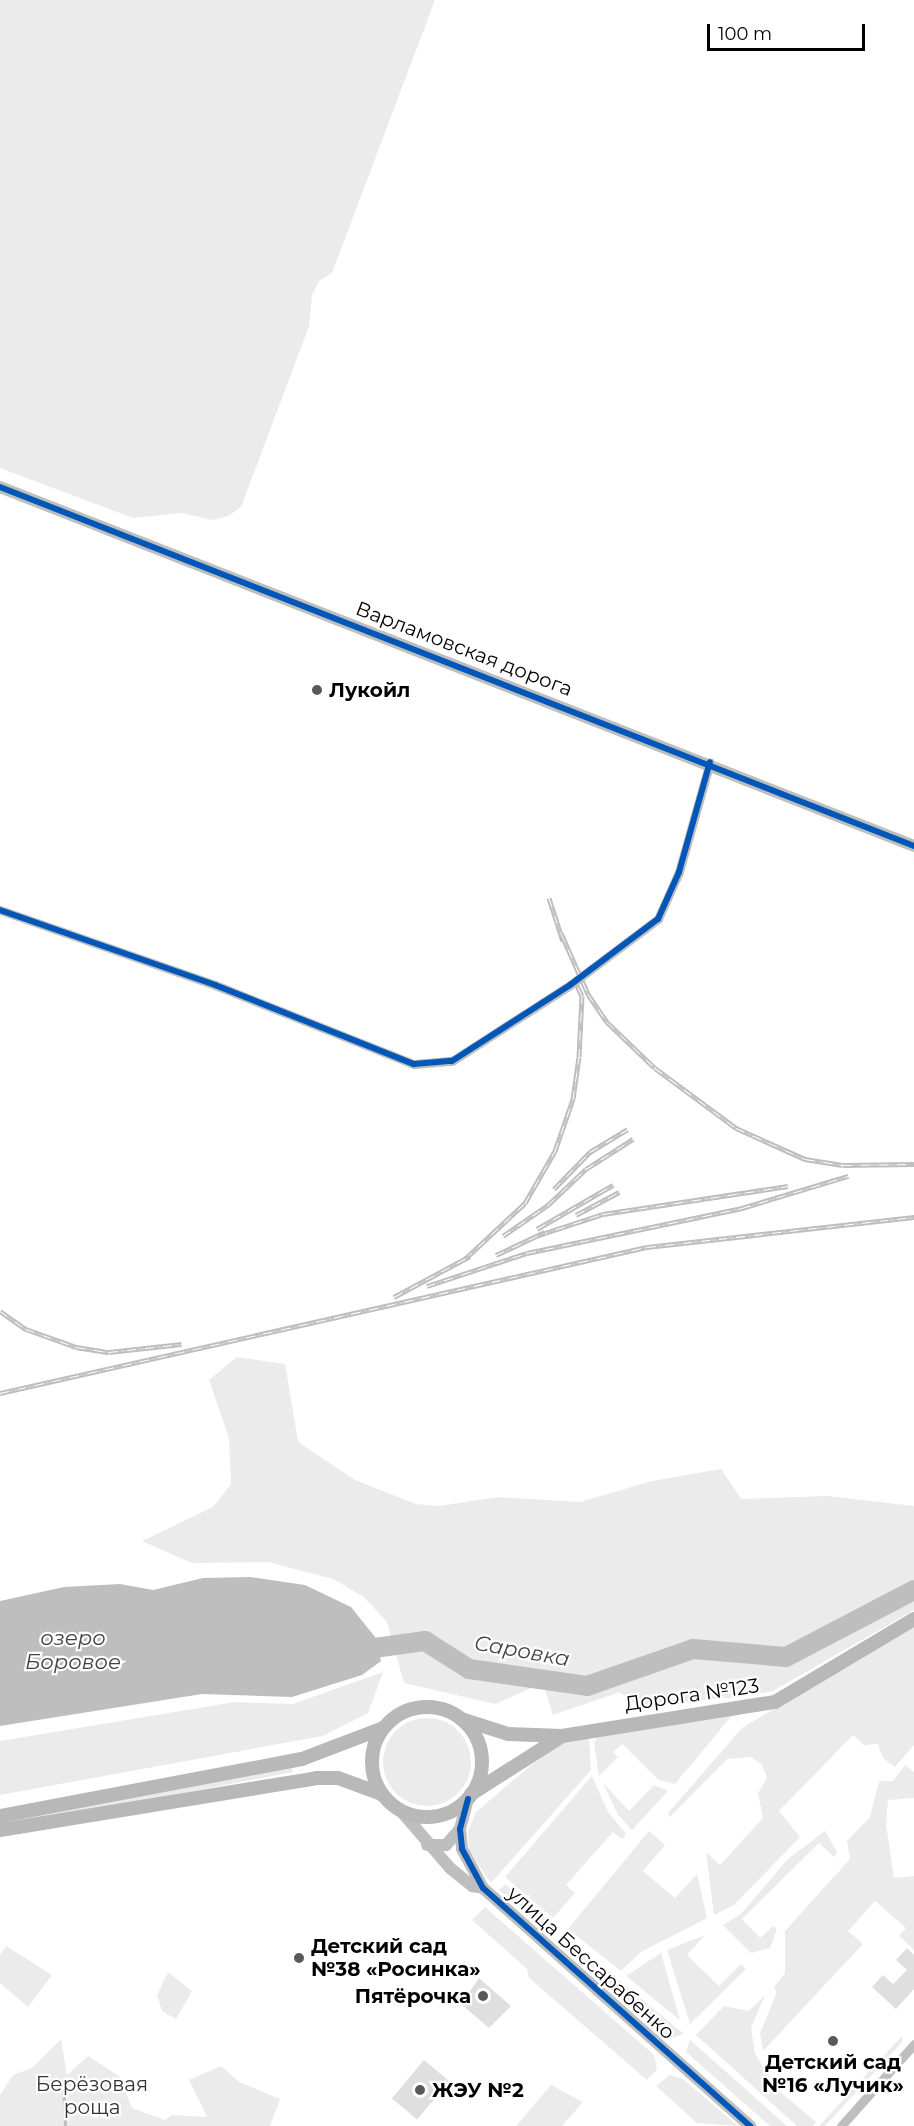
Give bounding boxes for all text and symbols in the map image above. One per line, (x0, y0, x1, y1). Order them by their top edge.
scale bar (710, 12, 868, 50)
text: 100 m (718, 23, 772, 45)
street label: Варламовская дорога (352, 597, 576, 701)
place label: Лукойл (329, 678, 410, 702)
marker: Лукойл (310, 683, 324, 697)
water label: озеро Боровое (25, 1625, 121, 1675)
water label: Саровка (472, 1630, 572, 1672)
street label: Дорога №123 (623, 1674, 761, 1716)
street label: улица Бессарабенко (502, 1882, 680, 2044)
place label: Детский сад №38 «Росинка» (311, 1934, 481, 1981)
marker: Детский сад №38 «Росинка» (292, 1951, 306, 1965)
place label: Пятёрочка (355, 1984, 471, 2008)
marker: Пятёрочка (476, 1989, 490, 2003)
marker: Детский сад №16 «Лучик» (826, 2034, 840, 2048)
place label: Детский сад №16 «Лучик» (762, 2050, 904, 2097)
park label: Берёзовая роща (36, 2072, 148, 2119)
place label: ЖЭУ №2 (432, 2078, 524, 2102)
marker: ЖЭУ №2 (413, 2083, 427, 2097)

